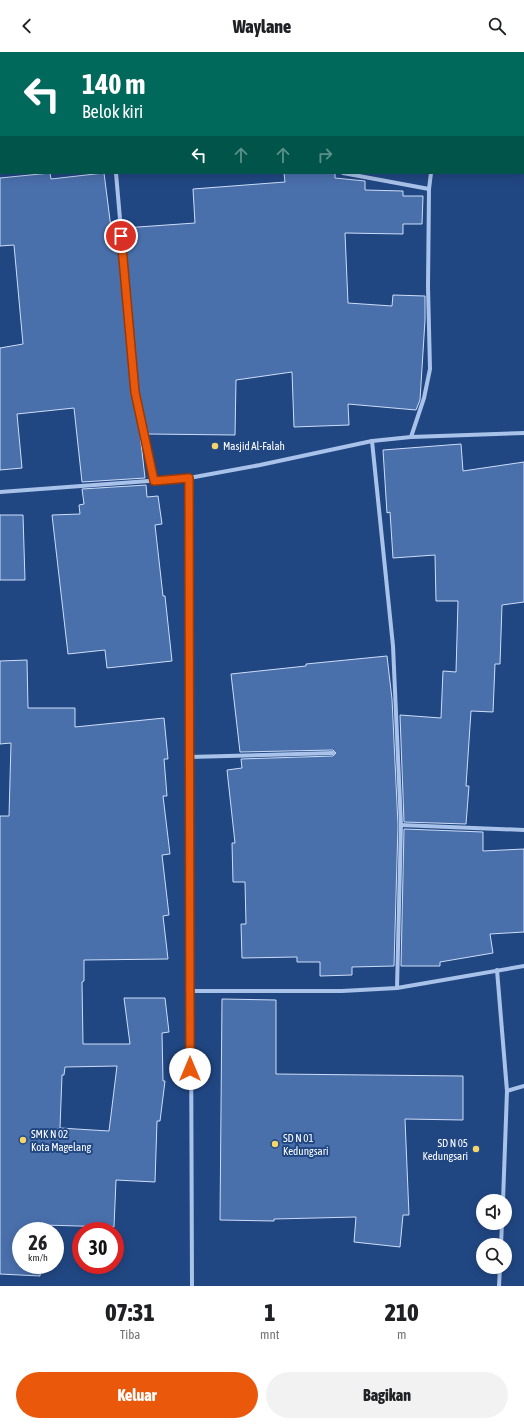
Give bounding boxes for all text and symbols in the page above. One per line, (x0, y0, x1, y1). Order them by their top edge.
icon: back (16, 15, 38, 37)
icon: search (486, 15, 508, 37)
text: Waylane (233, 16, 291, 37)
icon: left (16, 68, 68, 120)
text: 140 m (82, 68, 145, 100)
text: Belok kiri (82, 101, 143, 122)
icon: left (188, 144, 210, 166)
icon: ahead (230, 144, 252, 166)
icon: ahead (272, 144, 294, 166)
icon: right (314, 144, 336, 166)
pin (104, 219, 138, 253)
icon: arrive (110, 225, 132, 247)
place label: Masjid Al-Falah (223, 440, 285, 452)
marker: Masjid Al-Falah (210, 441, 220, 451)
position arrow (169, 1048, 211, 1090)
place label: SMK N 02 Kota Magelang (31, 1128, 91, 1153)
place label: SD N 01 Kedungsari (283, 1132, 328, 1157)
marker: SMK N 02 Kota Magelang (18, 1135, 28, 1145)
place label: SD N 05 Kedungsari (423, 1137, 468, 1162)
marker: SD N 01 Kedungsari (270, 1139, 280, 1149)
marker: SD N 05 Kedungsari (471, 1144, 481, 1154)
map controls (476, 1194, 512, 1274)
button: sound (476, 1194, 512, 1230)
speed limit sign: 30 (72, 1222, 124, 1274)
text: 26 (29, 1231, 47, 1254)
button: search (476, 1238, 512, 1274)
text: km/h (28, 1252, 48, 1263)
text: 07:31 (105, 1299, 155, 1326)
text: 1 (264, 1299, 275, 1326)
text: 210 (385, 1299, 419, 1326)
text: Tiba (120, 1327, 140, 1342)
text: mnt (260, 1327, 279, 1342)
text: m (397, 1327, 406, 1342)
button: Keluar (16, 1372, 258, 1418)
button: Bagikan (266, 1372, 508, 1418)

